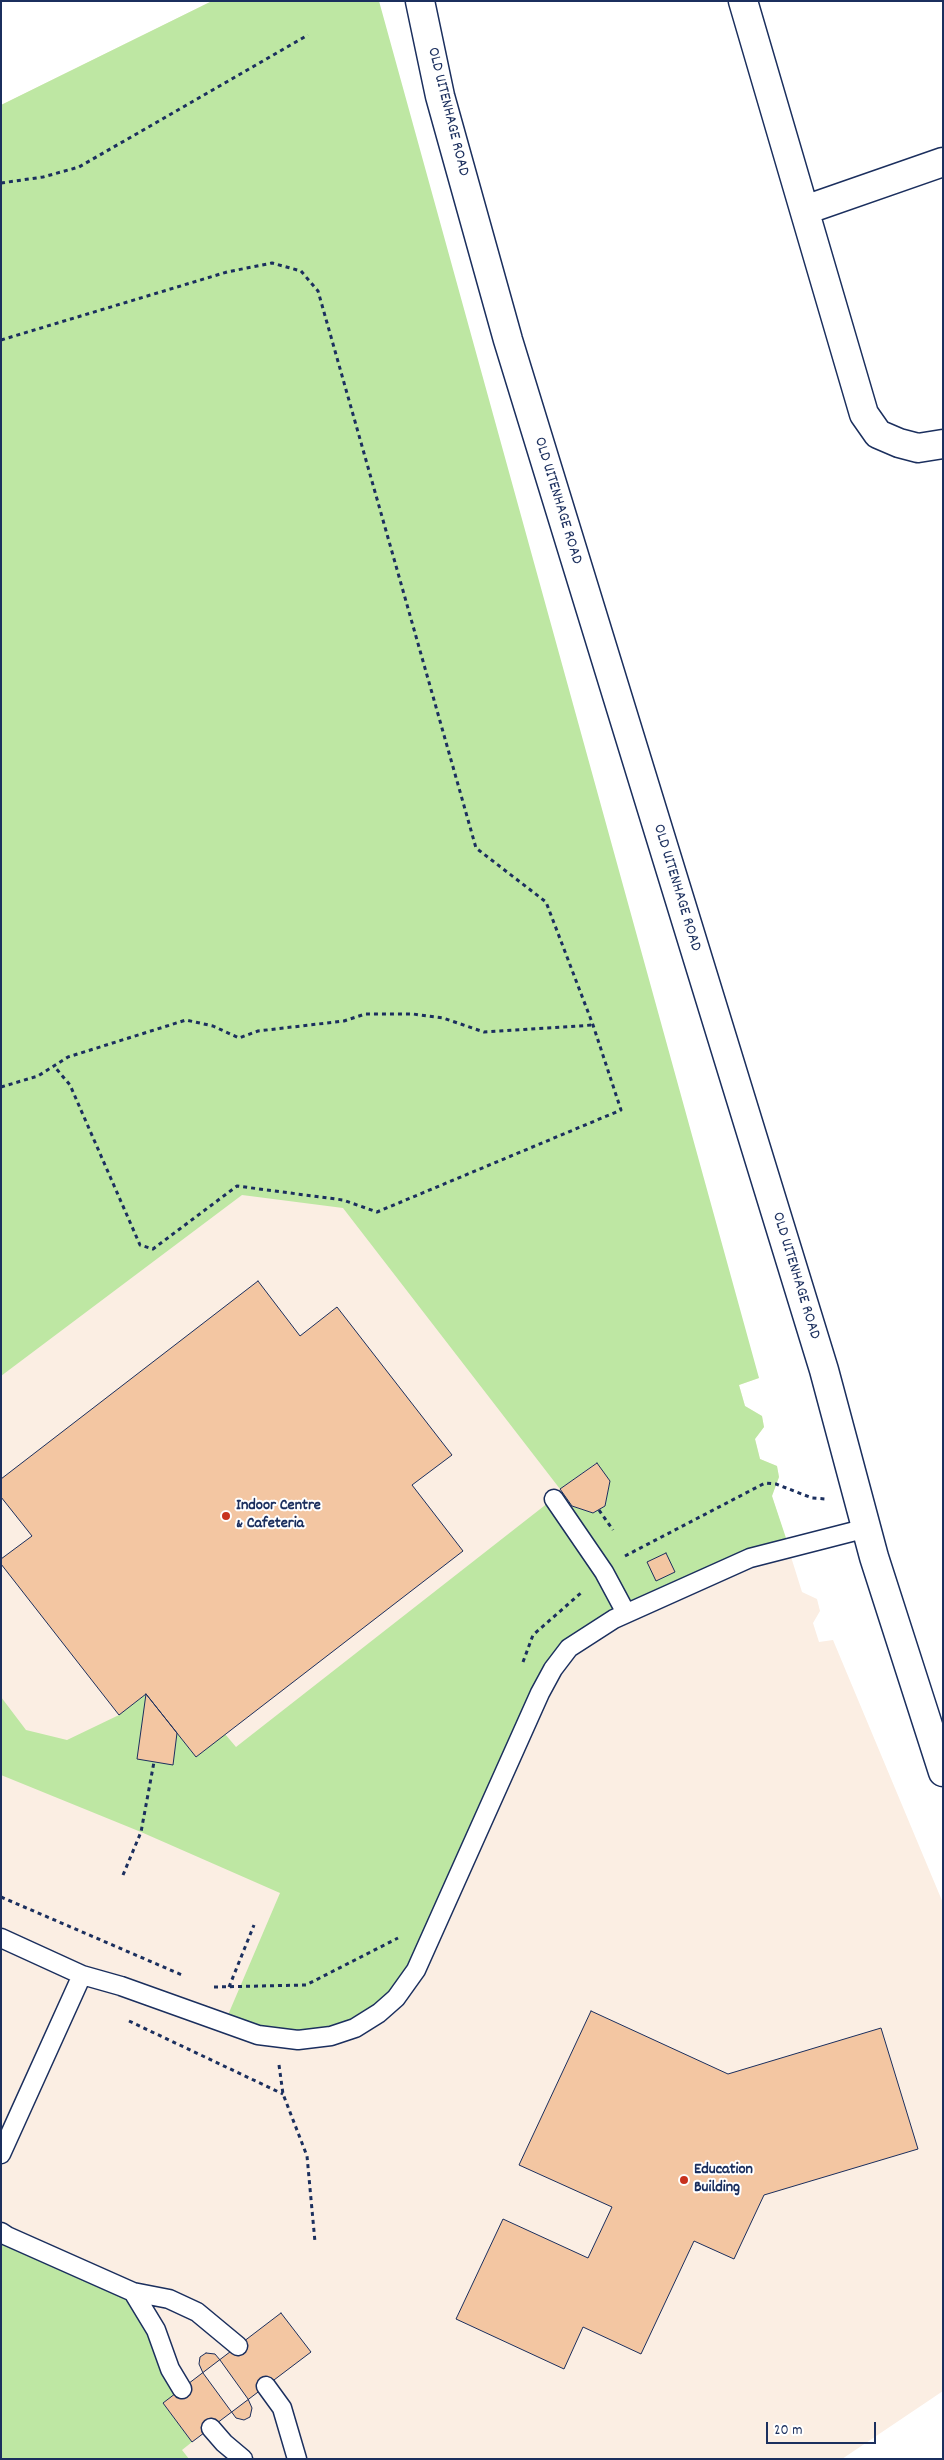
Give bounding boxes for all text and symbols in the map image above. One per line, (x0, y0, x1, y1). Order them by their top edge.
street label: OLD UITENHAGE ROAD (422, 46, 472, 178)
street label: OLD UITENHAGE ROAD (529, 435, 585, 567)
street label: OLD UITENHAGE ROAD (648, 822, 704, 954)
street label: OLD UITENHAGE ROAD (767, 1210, 823, 1342)
place label: Indoor Centre & Cafeteria (236, 1497, 321, 1535)
marker: Indoor Centre & Cafeteria (220, 1510, 232, 1522)
place label: Education Building (694, 2161, 753, 2199)
marker: Education Building (678, 2174, 690, 2186)
scale bar (769, 2412, 879, 2444)
text: 20 m (774, 2420, 802, 2442)

